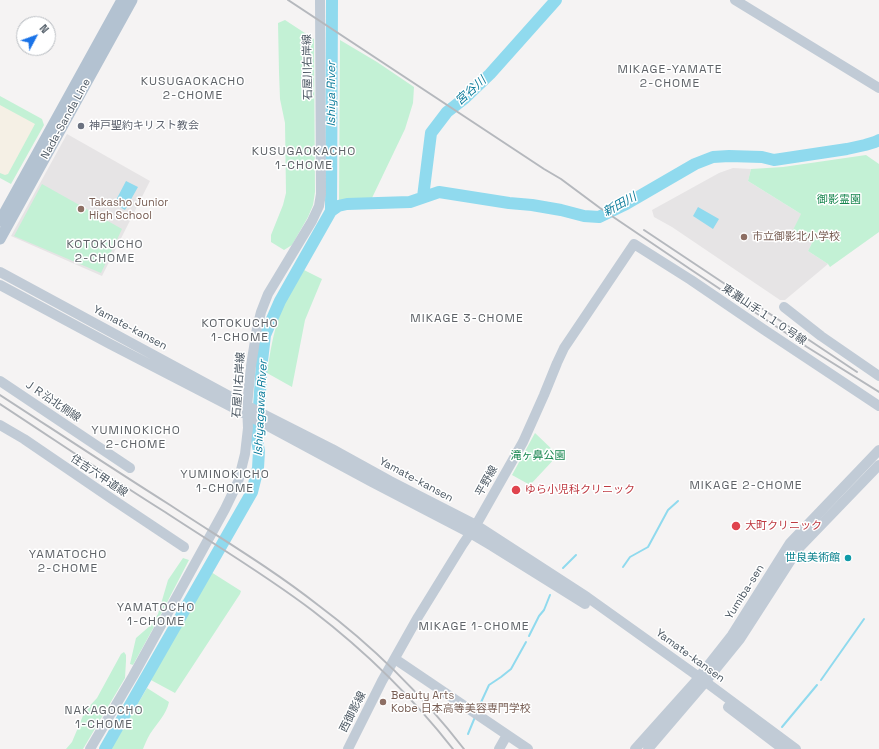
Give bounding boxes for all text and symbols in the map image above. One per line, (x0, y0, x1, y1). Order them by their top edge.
north arrow (16, 16, 56, 56)
text: N (37, 21, 52, 36)
street label: 石屋川右岸線 (301, 34, 315, 100)
water label: Ishiya River (325, 61, 339, 127)
district label: MIKAGE-YAMATE 2-CHOME (618, 63, 722, 91)
water label: 宮谷川 (453, 74, 489, 108)
district label: KUSUGAOKACHO 2-CHOME (141, 75, 245, 103)
street label: Nada-Sanda Line (38, 77, 94, 161)
place label: 神戸聖約キリスト教会 (89, 119, 199, 133)
marker: 神戸聖約キリスト教会 (76, 121, 86, 131)
district label: KUSUGAOKACHO 1-CHOME (252, 145, 356, 173)
water label: 新田川 (601, 190, 639, 220)
park label: 御影霊園 (817, 193, 861, 207)
place label: Takasho Junior High School (89, 196, 168, 222)
marker: Takasho Junior High School (76, 204, 86, 214)
place label: 市立御影北小学校 (752, 230, 840, 244)
marker: 市立御影北小学校 (739, 232, 749, 242)
district label: KOTOKUCHO 2-CHOME (66, 238, 144, 266)
street label: 東灘山手１１０号線 (719, 282, 809, 348)
street label: Yamate-kansen (91, 303, 169, 353)
district label: MIKAGE 3-CHOME (410, 312, 524, 326)
district label: KOTOKUCHO 1-CHOME (201, 317, 279, 345)
street label: 石屋川右岸線 (230, 352, 248, 418)
water label: Ishiyagawa River (251, 360, 271, 456)
street label: ＪＲ沿北側線 (21, 377, 83, 425)
district label: YUMINOKICHO 2-CHOME (91, 424, 181, 452)
park label: 滝ヶ鼻公園 (511, 449, 565, 463)
street label: 住吉六甲道線 (68, 452, 130, 500)
street label: Yamate-kansen (377, 455, 455, 505)
street label: 平野線 (473, 463, 501, 499)
district label: YUMINOKICHO 1-CHOME (180, 468, 270, 496)
district label: MIKAGE 2-CHOME (689, 479, 803, 493)
place label: ゆら小児科クリニック (525, 483, 635, 497)
marker: ゆら小児科クリニック (510, 484, 522, 496)
place label: 大町クリニック (745, 519, 822, 533)
marker: 大町クリニック (730, 520, 742, 532)
district label: YAMATOCHO 2-CHOME (29, 548, 107, 576)
place label: 世良美術館 (785, 551, 840, 565)
marker: 世良美術館 (843, 553, 853, 563)
street label: Yumiba-sen (723, 562, 767, 622)
district label: YAMATOCHO 1-CHOME (117, 601, 195, 629)
district label: MIKAGE 1-CHOME (418, 620, 530, 634)
street label: Yamate-kansen (653, 627, 727, 685)
street label: 西御影線 (337, 689, 369, 735)
place label: Beauty Arts Kobe 日本高等美容専門学校 (391, 689, 531, 715)
marker: Beauty Arts Kobe 日本高等美容専門学校 (378, 697, 388, 707)
district label: NAKAGOCHO 1-CHOME (65, 704, 143, 732)

